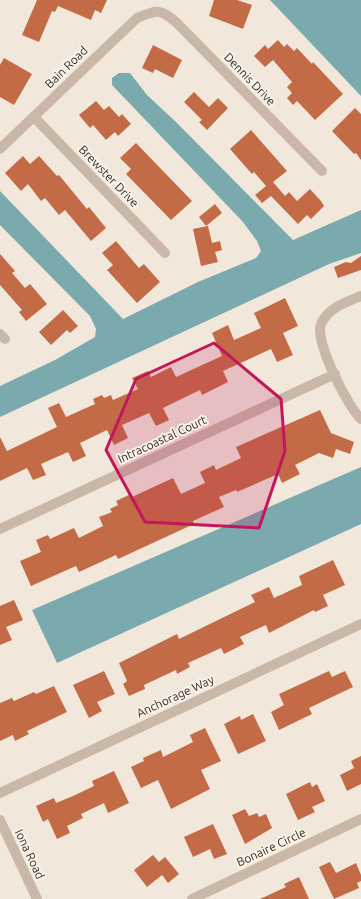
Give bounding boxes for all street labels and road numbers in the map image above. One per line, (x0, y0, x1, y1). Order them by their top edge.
street label: Bain Road (42, 44, 90, 90)
street label: Dennis Drive (222, 50, 278, 108)
street label: Brewster Drive (76, 143, 142, 209)
street label: Intracoastal Court (116, 413, 209, 465)
street label: Anchorage Way (134, 672, 216, 720)
street label: Bonaire Circle (234, 825, 308, 869)
street label: Iona Road (13, 827, 47, 881)

